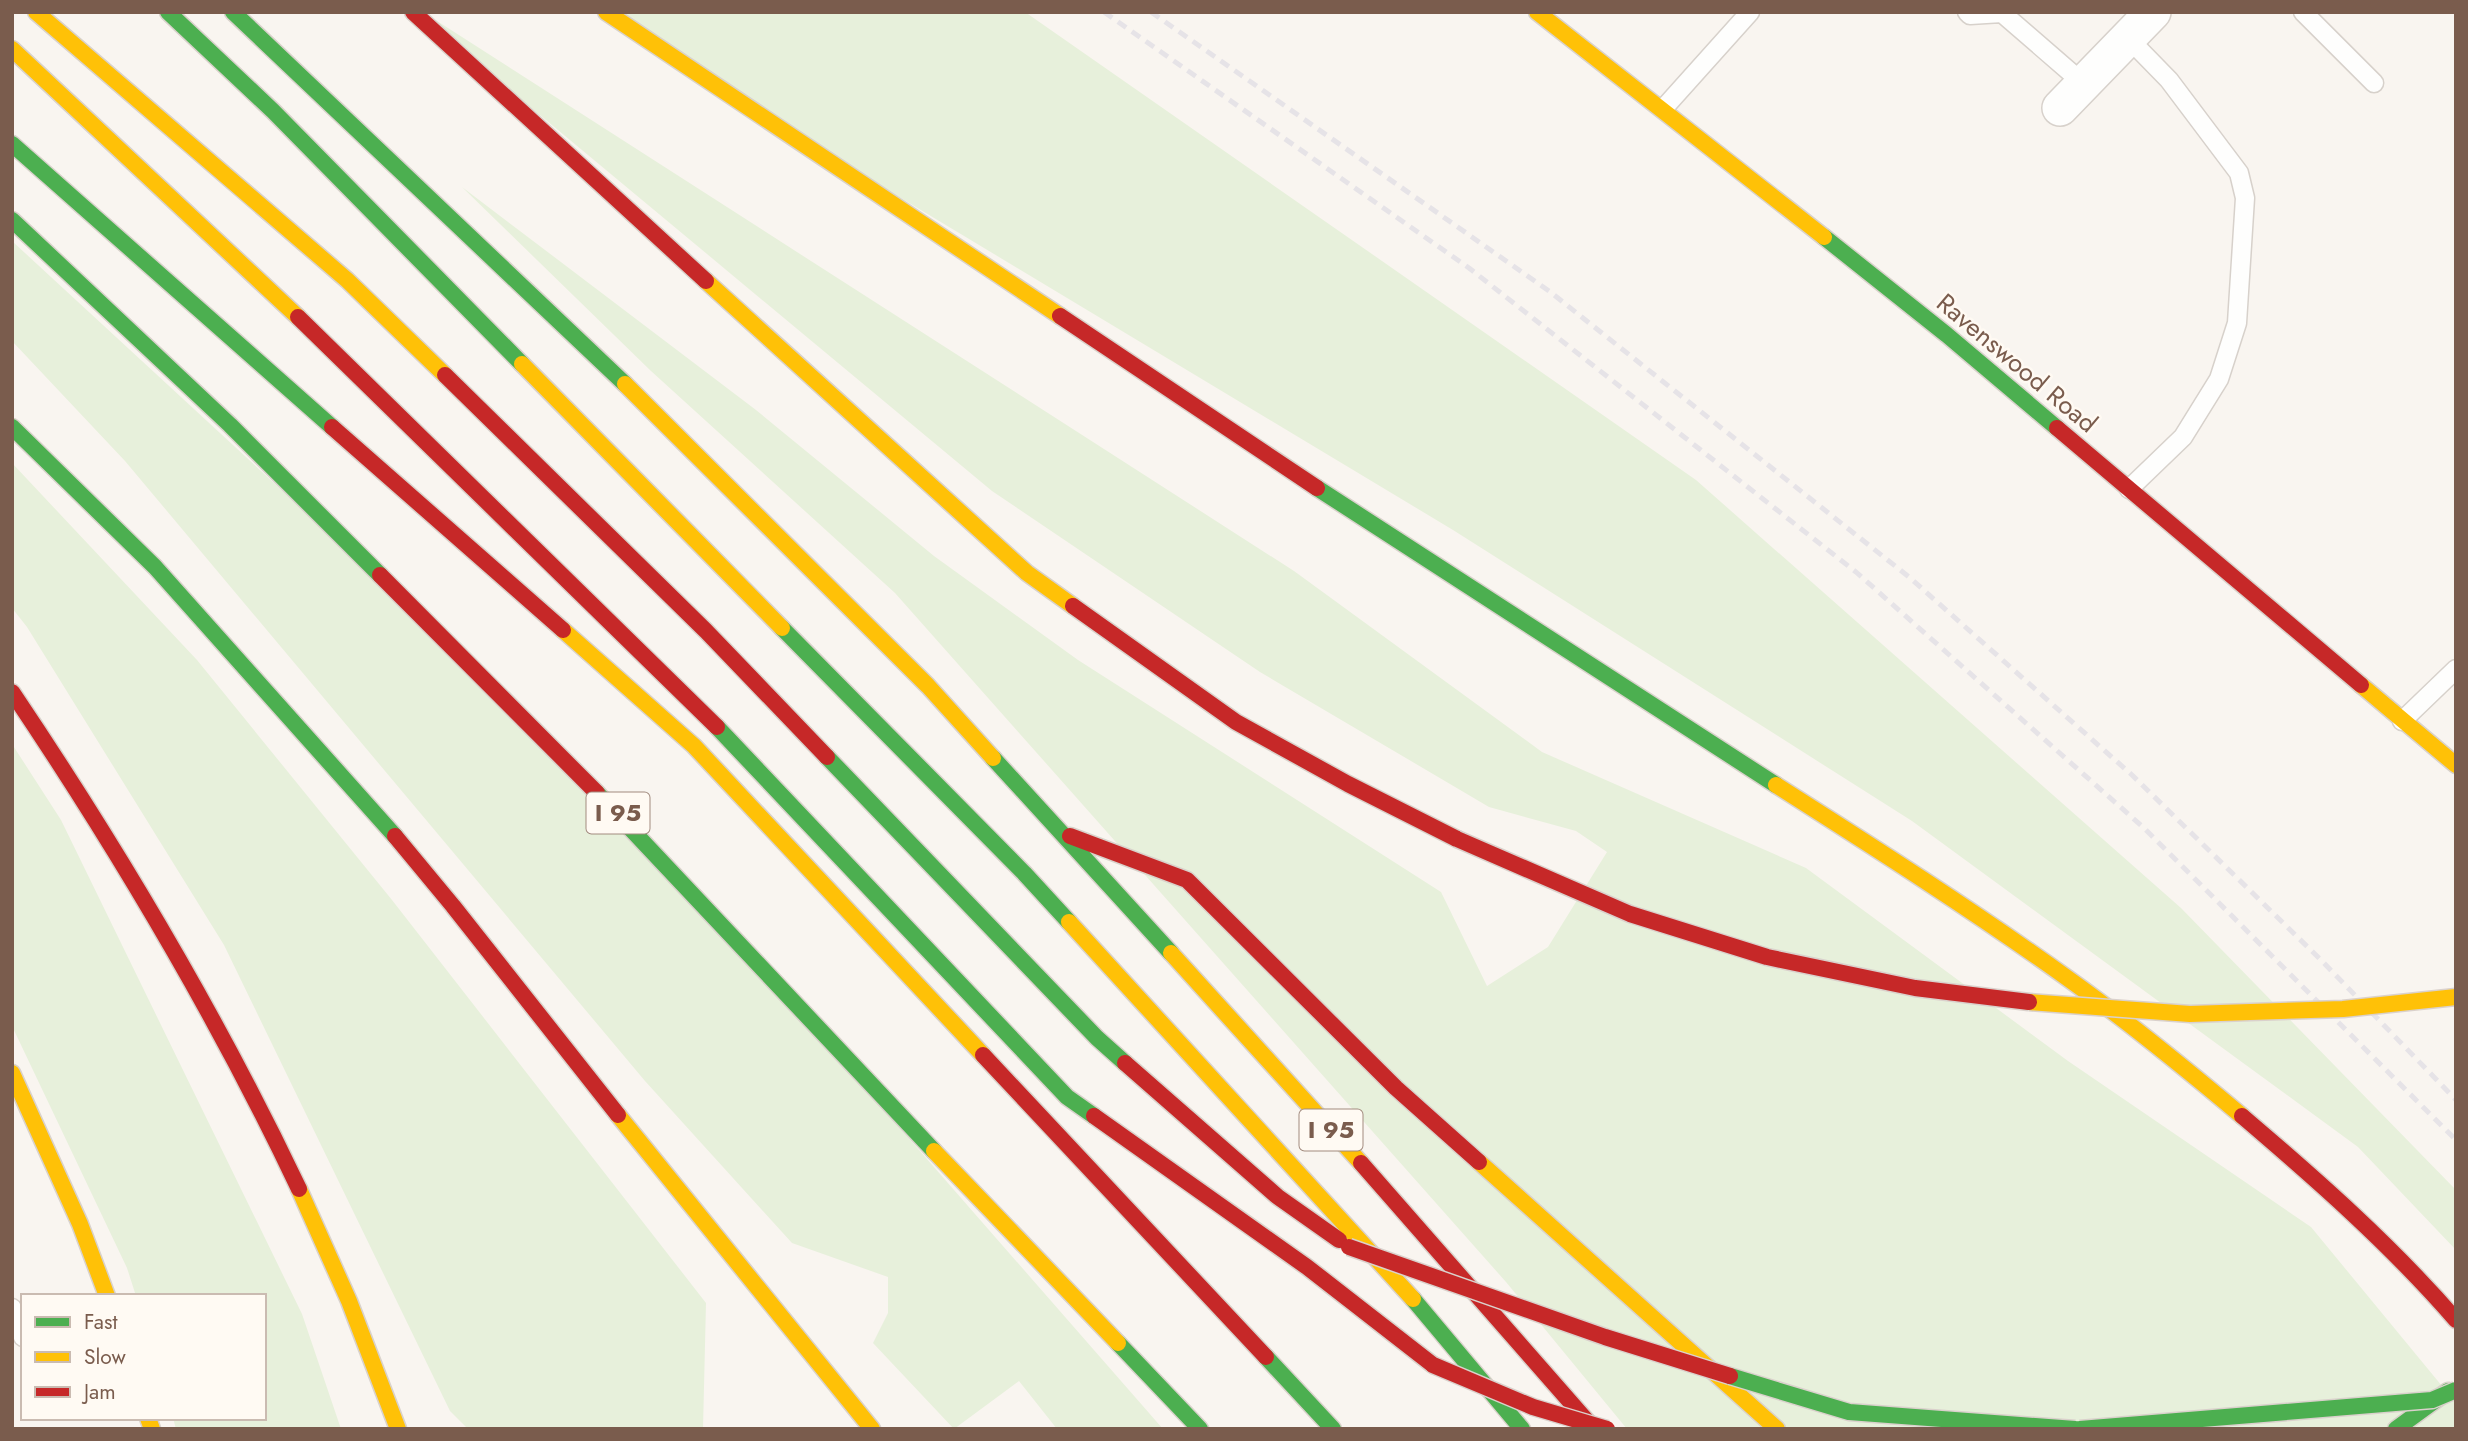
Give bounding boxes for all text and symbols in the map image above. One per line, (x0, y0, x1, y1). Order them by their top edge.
street label: Ravenswood Road (1928, 284, 2106, 442)
road number: I 95 (586, 792, 650, 834)
road number: I 95 (1300, 1110, 1362, 1150)
legend (21, 1294, 266, 1420)
text: Fast (84, 1307, 117, 1337)
text: Slow (84, 1342, 126, 1372)
text: Jam (81, 1377, 116, 1407)

